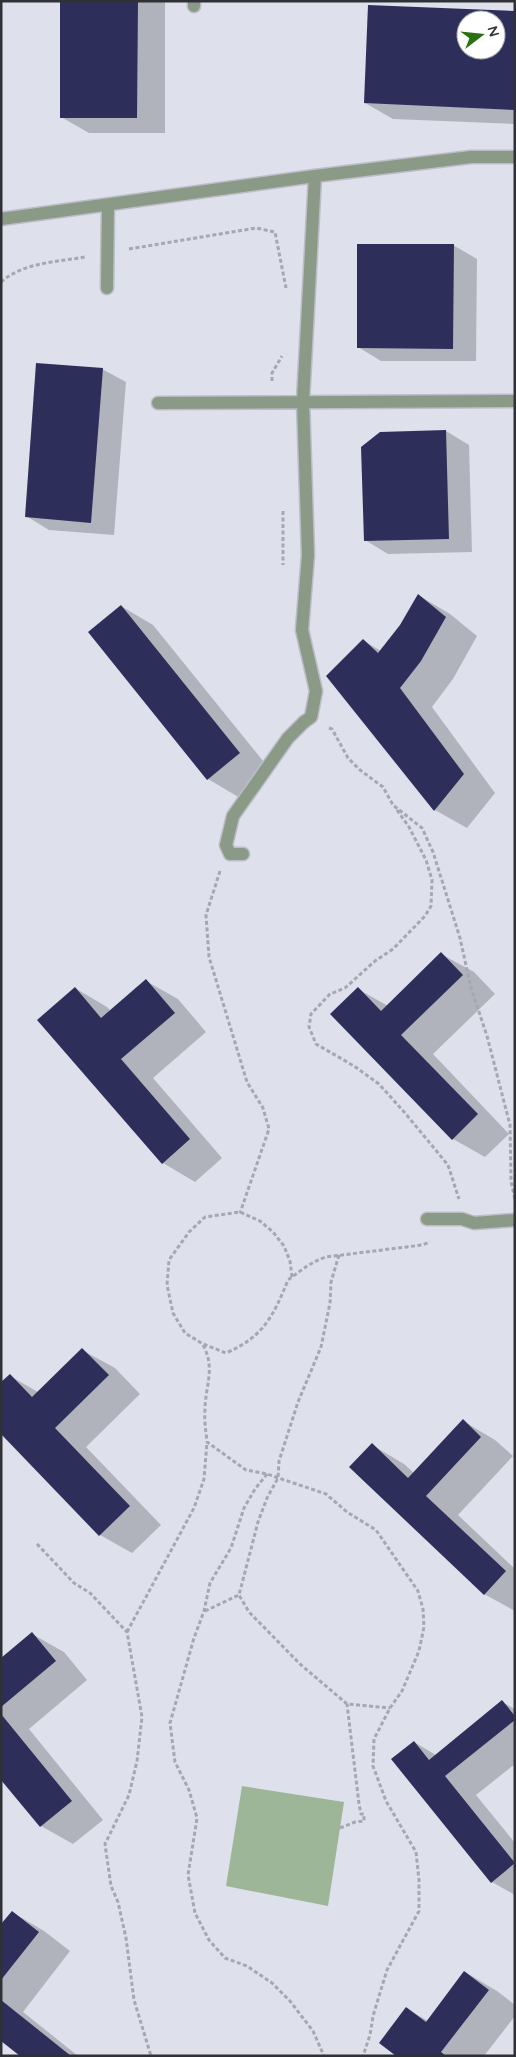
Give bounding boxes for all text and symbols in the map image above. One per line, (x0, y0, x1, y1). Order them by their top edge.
north arrow (456, 10, 506, 60)
text: N (483, 24, 504, 39)

